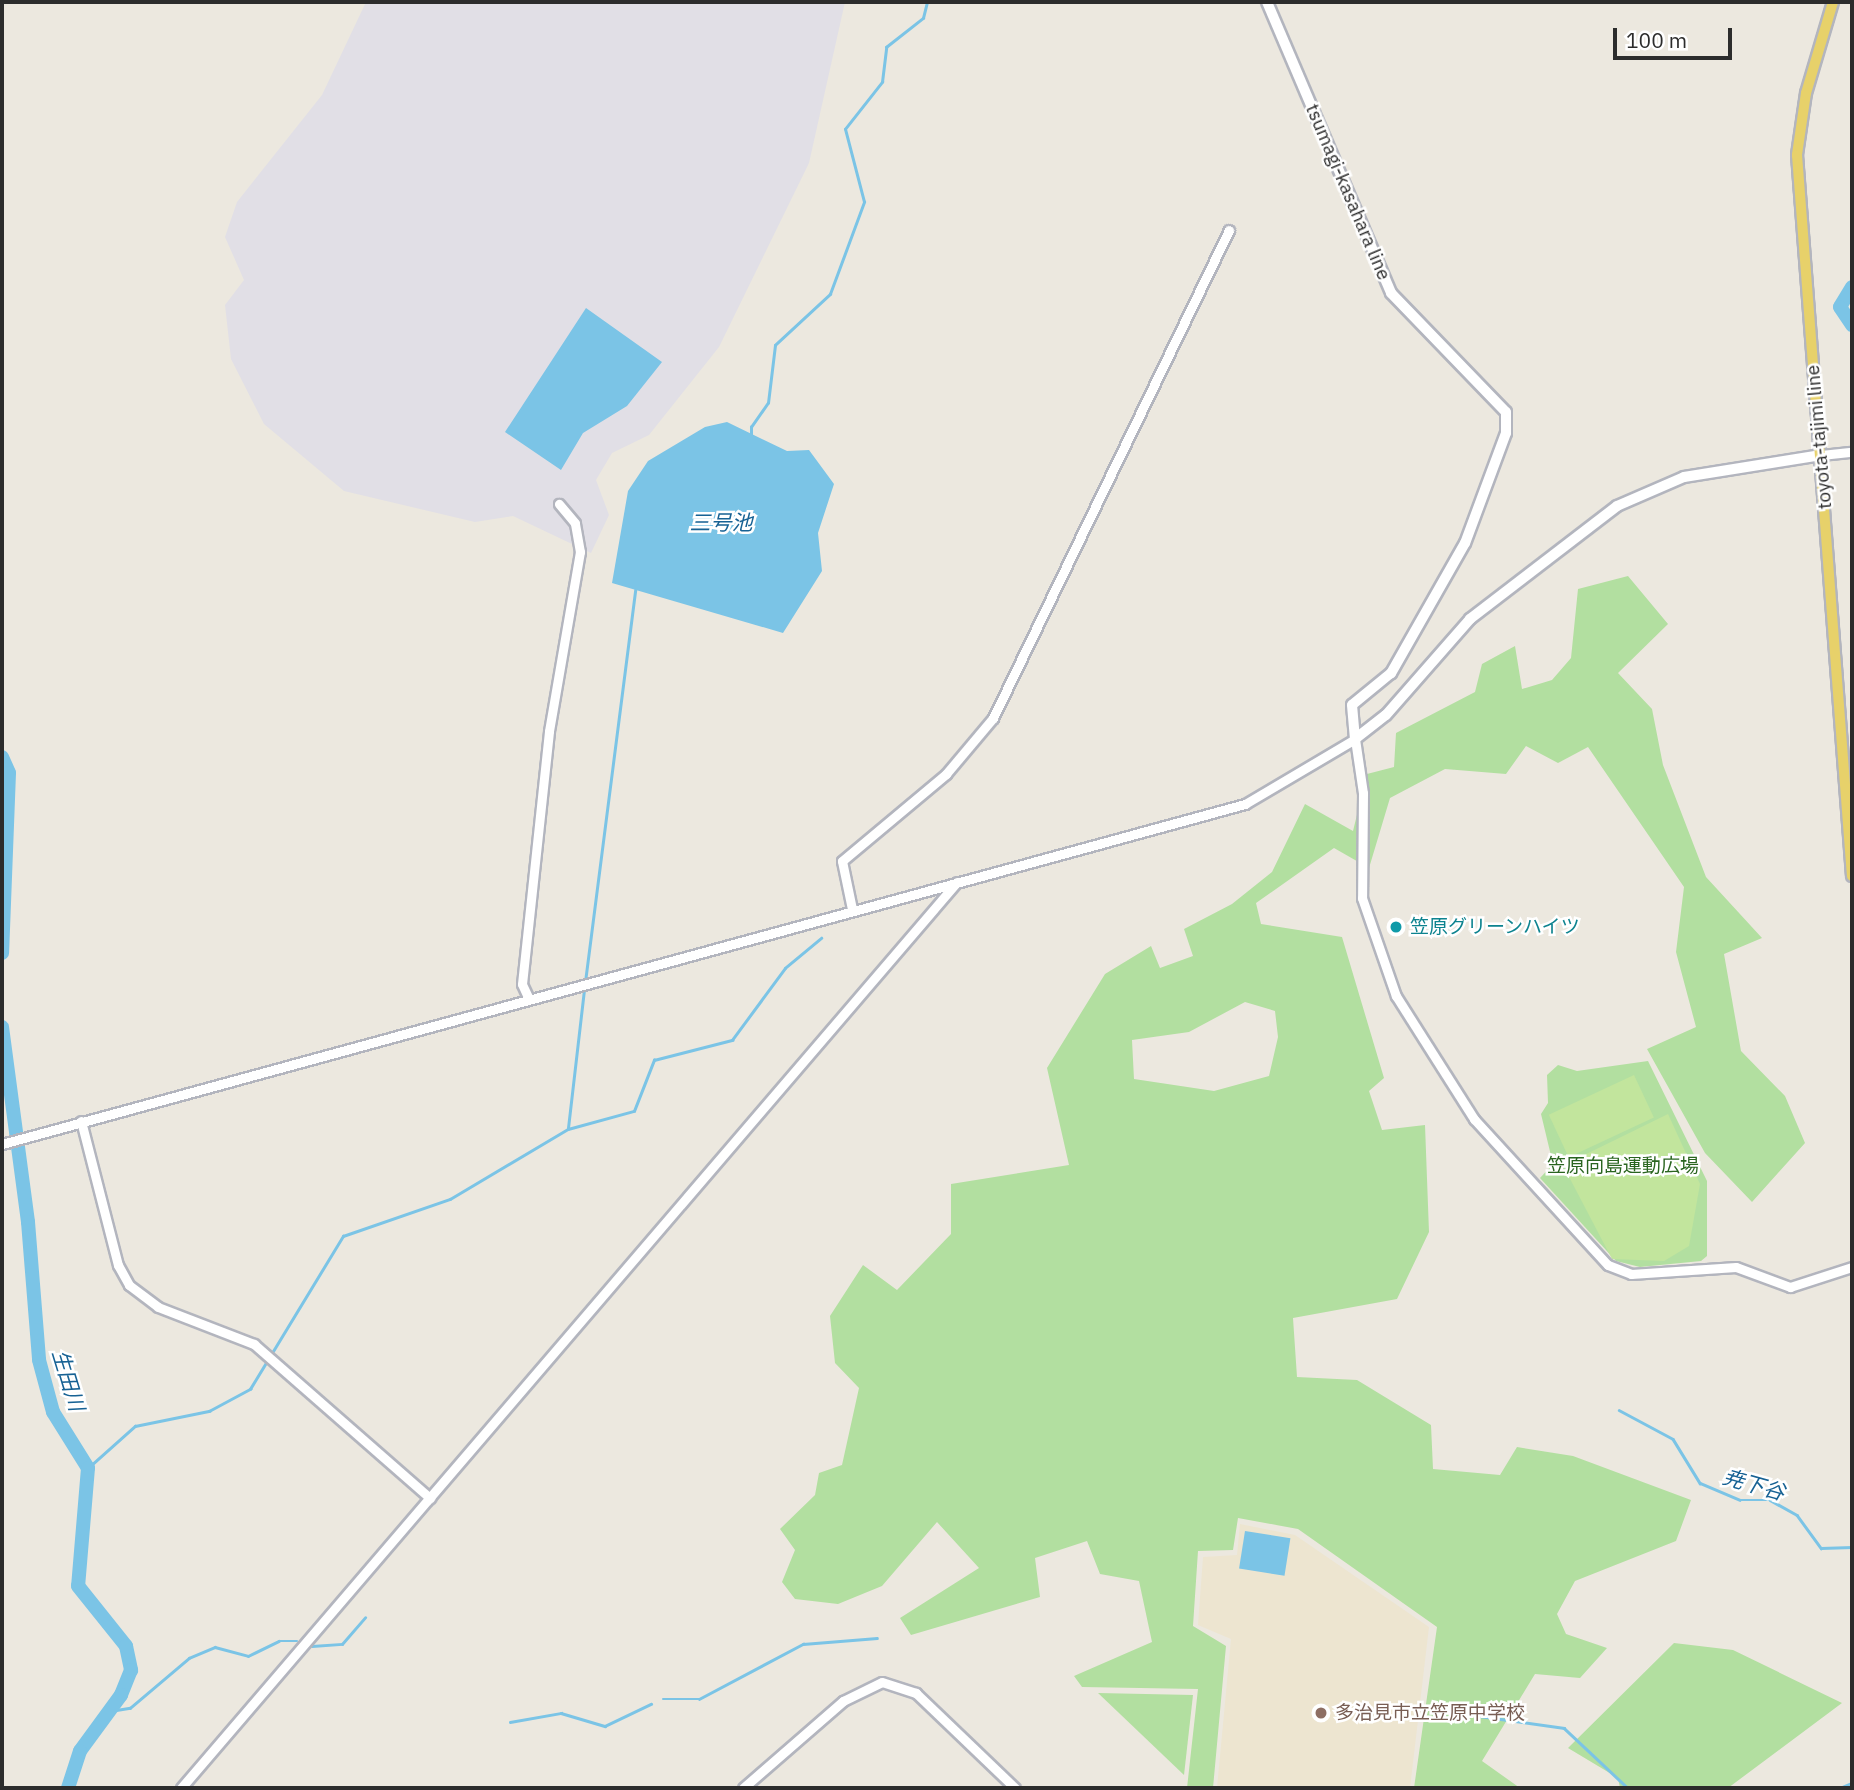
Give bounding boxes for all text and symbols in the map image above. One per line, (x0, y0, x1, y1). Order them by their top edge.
scale bar (1616, 14, 1735, 58)
text: 100 m (1626, 26, 1687, 54)
street label: tsumagi-kasahara line (1301, 101, 1395, 283)
street label: toyota-tajimi line (1801, 364, 1837, 510)
water label: 三号池 (690, 509, 752, 535)
place label: 笠原グリーンハイツ (1410, 916, 1581, 938)
marker: 笠原グリーンハイツ (1388, 919, 1404, 935)
park label: 笠原向島運動広場 (1547, 1155, 1699, 1177)
water label: 生田川 (48, 1346, 90, 1414)
water label: 尭下谷 (1720, 1463, 1788, 1505)
place label: 多治見市立笠原中学校 (1335, 1702, 1525, 1724)
marker: 多治見市立笠原中学校 (1313, 1705, 1329, 1721)

